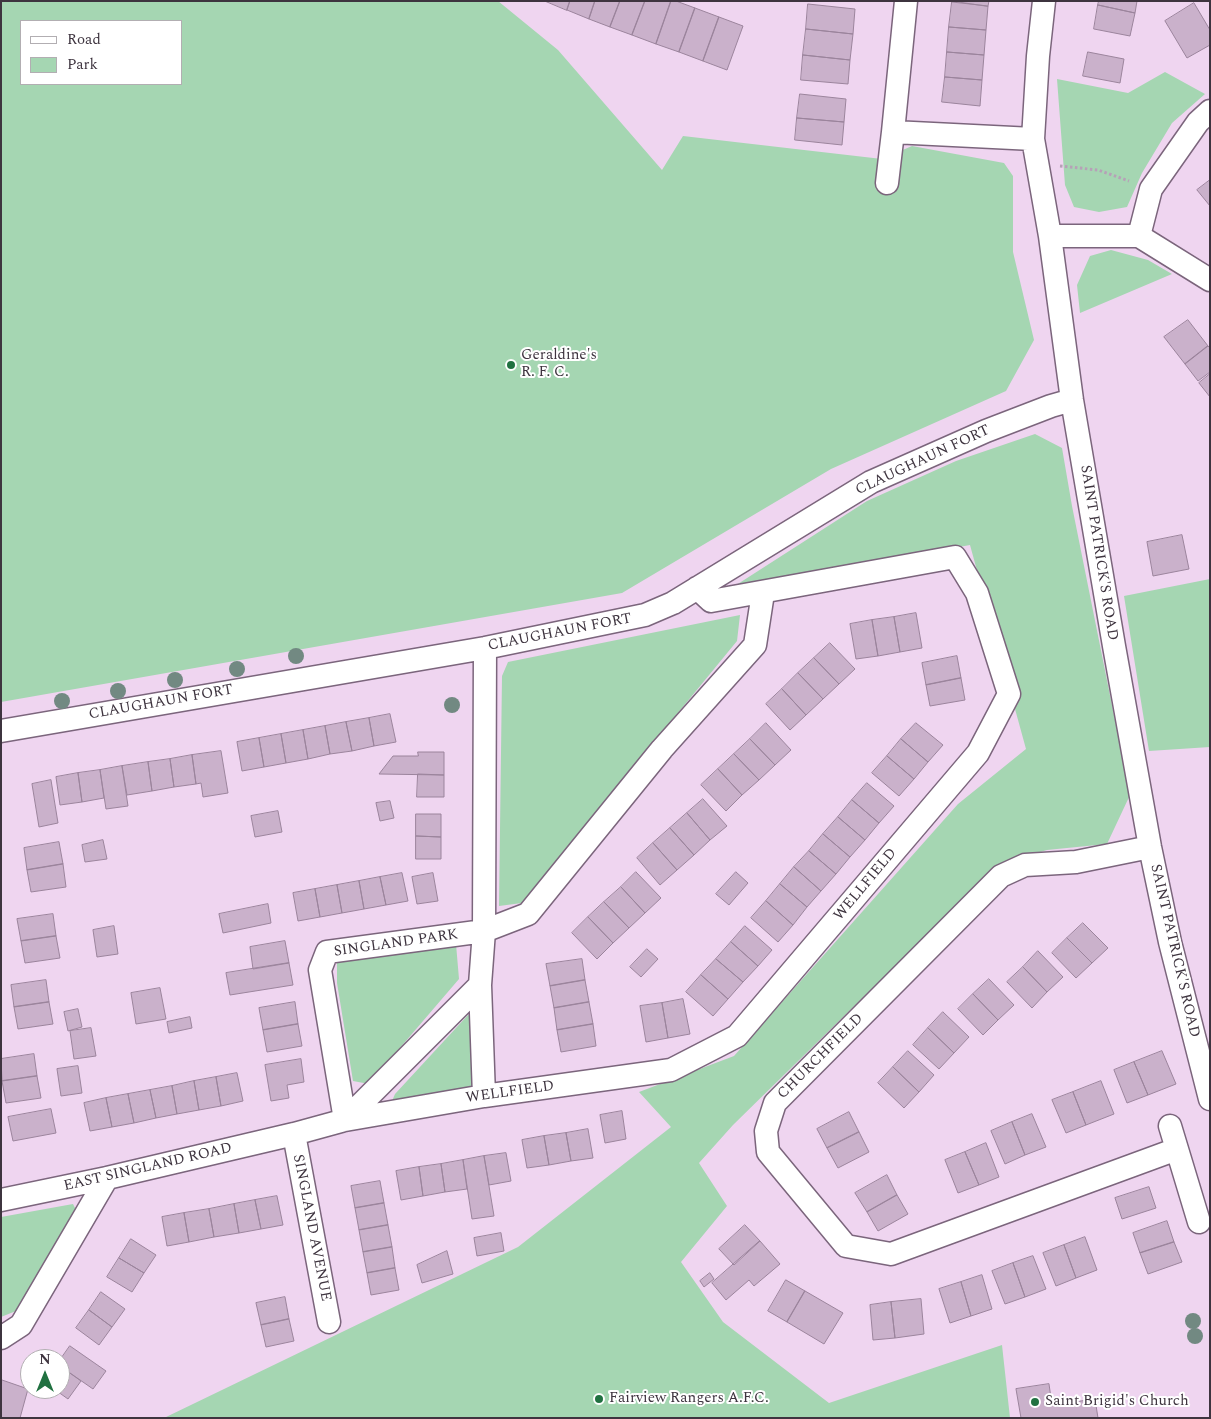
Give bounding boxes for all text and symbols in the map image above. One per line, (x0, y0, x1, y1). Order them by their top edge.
legend (20, 20, 182, 85)
text: Road (67, 28, 101, 51)
text: Park (67, 53, 98, 76)
place label: Geraldine's R. F. C. (521, 347, 597, 382)
marker: Geraldine's R. F. C. (505, 359, 517, 371)
street label: CLAUGHAUN FORT (853, 422, 993, 500)
street label: SAINT PATRICK'S ROAD (1075, 464, 1121, 642)
street label: CLAUGHAUN FORT (487, 610, 633, 656)
street label: CLAUGHAUN FORT (88, 681, 234, 725)
street label: WELLFIELD (831, 845, 901, 925)
street label: SAINT PATRICK'S ROAD (1145, 863, 1203, 1039)
street label: SINGLAND PARK (333, 926, 459, 962)
street label: CHURCHFIELD (774, 1010, 868, 1104)
street label: WELLFIELD (465, 1078, 555, 1108)
street label: EAST SINGLAND ROAD (62, 1140, 234, 1196)
street label: SINGLAND AVENUE (288, 1153, 334, 1303)
north arrow (20, 1349, 70, 1399)
text: N (39, 1349, 51, 1370)
place label: Fairview Rangers A.F.C. (609, 1390, 769, 1408)
marker: Fairview Rangers A.F.C. (593, 1393, 605, 1405)
place label: Saint Brigid's Church (1045, 1393, 1189, 1411)
marker: Saint Brigid's Church (1029, 1396, 1041, 1408)

